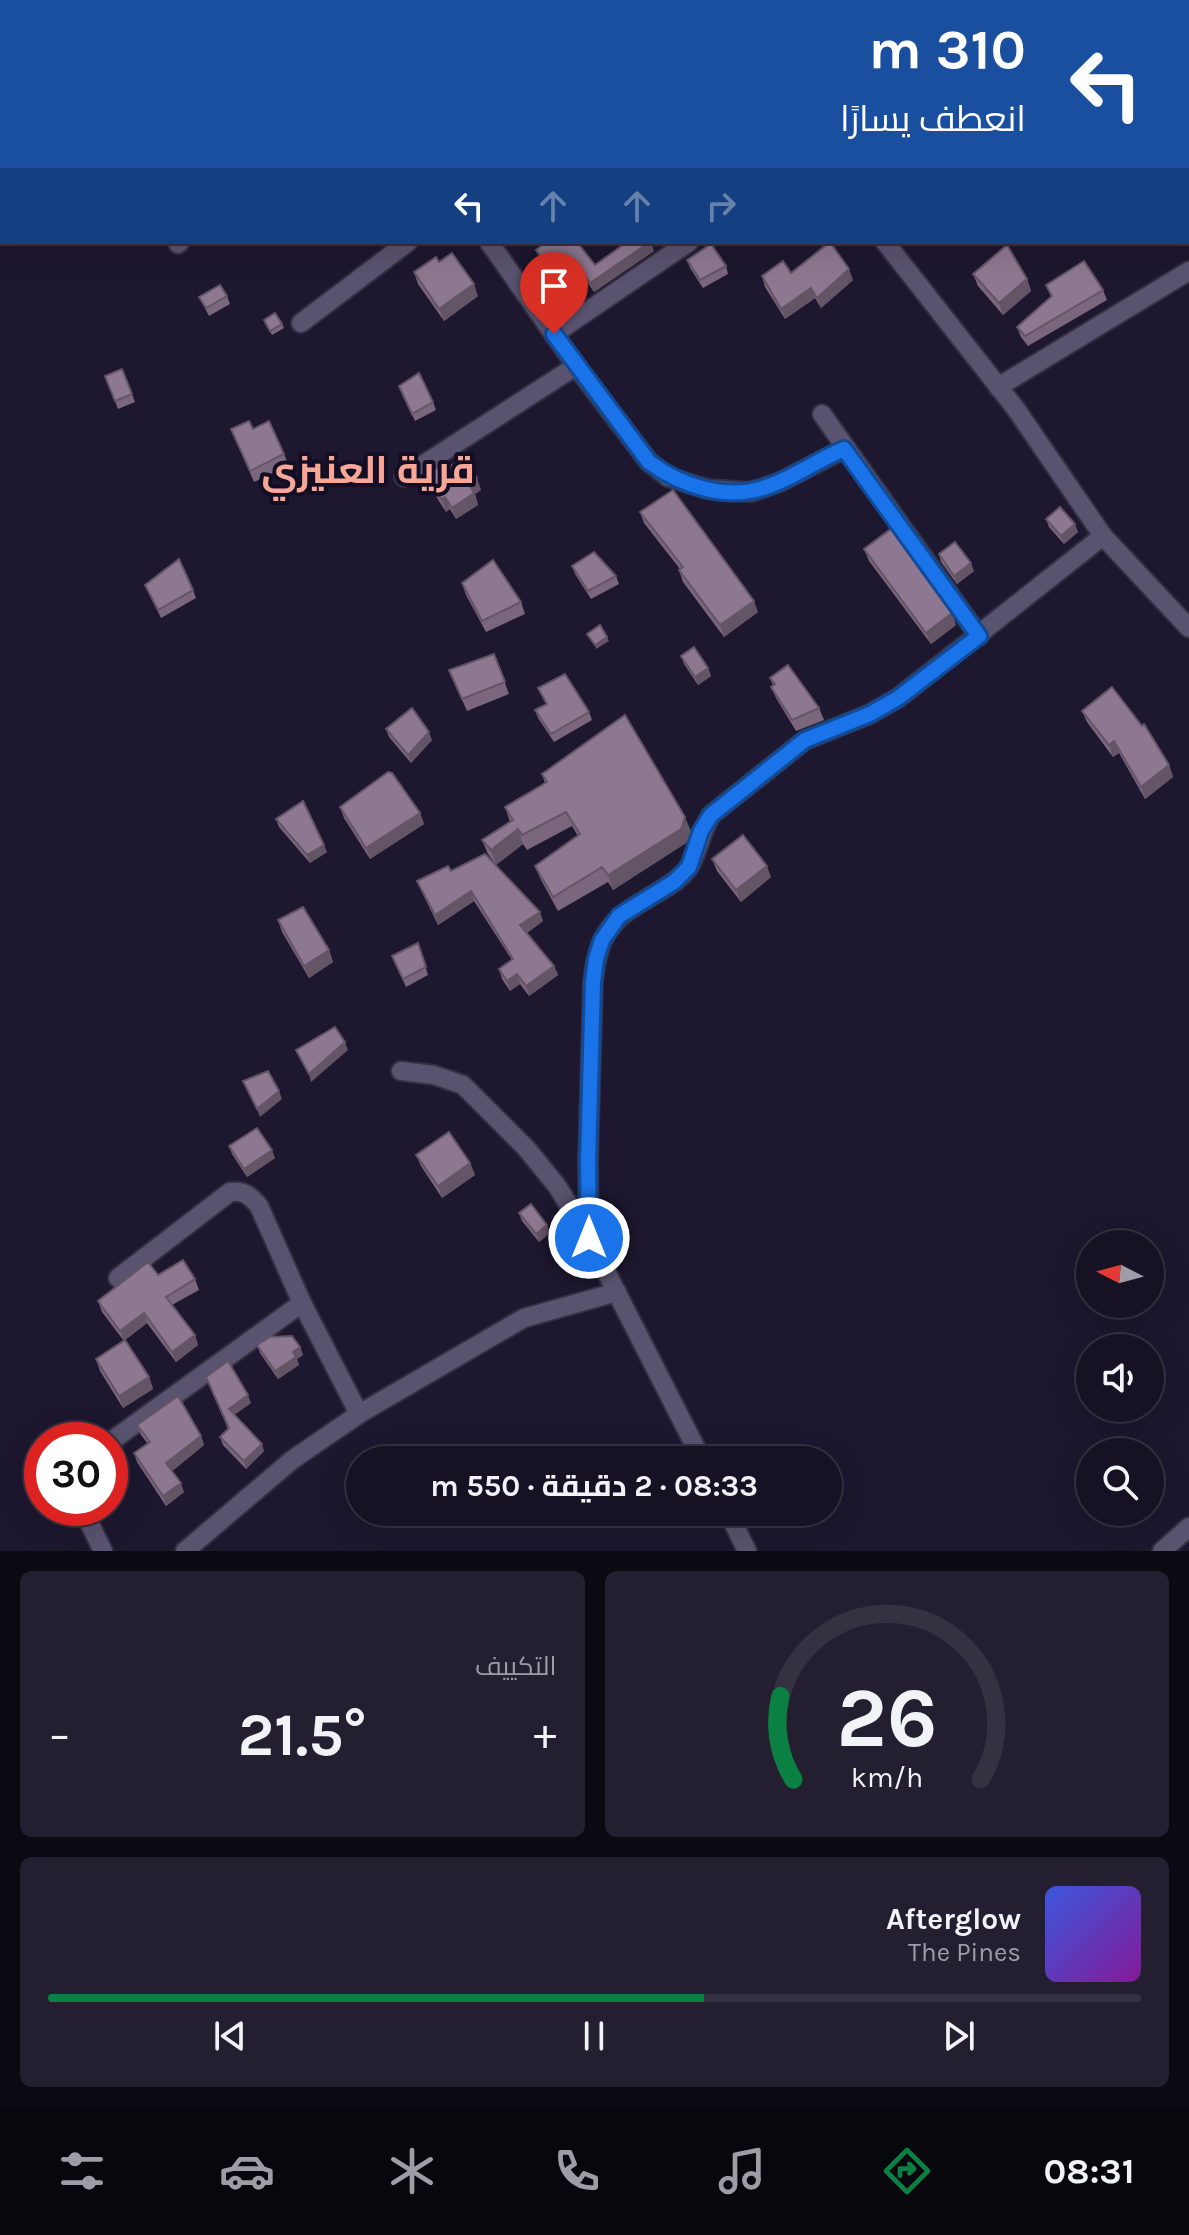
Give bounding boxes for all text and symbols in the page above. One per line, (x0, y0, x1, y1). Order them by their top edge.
text: 310 m (868, 17, 1026, 82)
icon: left (1054, 32, 1158, 136)
text: انعطف يسارًا (840, 98, 1026, 140)
icon: left (447, 184, 491, 228)
icon: ahead (531, 184, 575, 228)
icon: ahead (615, 184, 659, 228)
icon: right (699, 184, 743, 228)
pin (520, 252, 588, 334)
icon: arrive (532, 264, 576, 308)
district label: قرية العنيزي (261, 448, 475, 501)
position arrow (547, 1196, 631, 1280)
north arrow (1076, 1230, 1164, 1318)
map controls (1076, 1230, 1164, 1526)
button: sound (1076, 1334, 1164, 1422)
speed limit sign: 30 (24, 1422, 128, 1526)
button: search (1076, 1438, 1164, 1526)
text: 08:33 · 2 دقيقة · 550 m (430, 1468, 758, 1504)
text: التكييف (475, 1651, 557, 1682)
text: 26 (836, 1670, 937, 1767)
text: 21.5° (238, 1700, 367, 1770)
text: − (48, 1709, 71, 1760)
text: + (533, 1709, 556, 1760)
text: km/h (851, 1761, 923, 1794)
text: Afterglow (886, 1901, 1021, 1937)
text: The Pines (908, 1937, 1021, 1968)
icon: previous (208, 2014, 252, 2058)
icon: pause (572, 2014, 616, 2058)
icon: next (937, 2014, 981, 2058)
icon: filters (54, 2143, 110, 2199)
icon: car (219, 2143, 275, 2199)
icon: climate (384, 2143, 440, 2199)
icon: phone (549, 2143, 605, 2199)
icon: music (714, 2143, 770, 2199)
icon: directions (879, 2143, 935, 2199)
text: 08:31 (1044, 2150, 1135, 2192)

